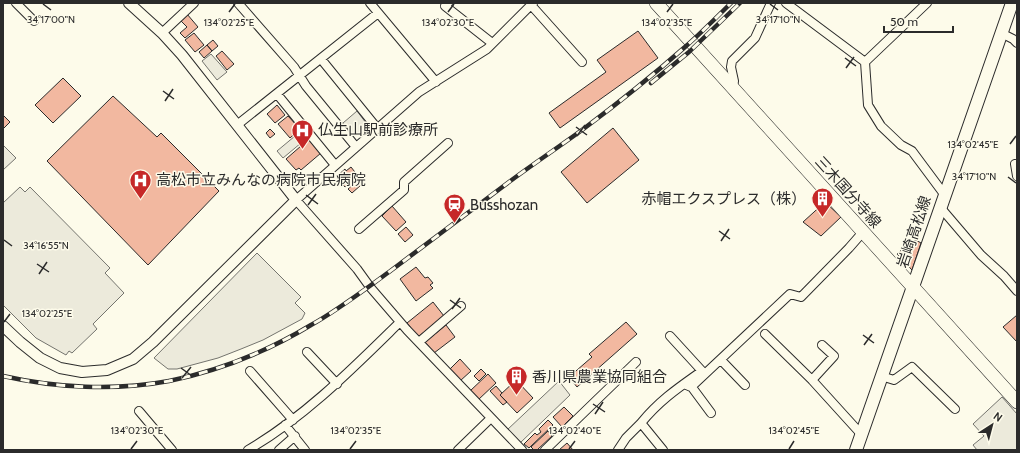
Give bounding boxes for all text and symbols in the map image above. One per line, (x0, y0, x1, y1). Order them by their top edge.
scale bar (884, 8, 953, 34)
text: 34°17'00"N (27, 13, 75, 26)
text: 34°17'10"N (756, 13, 800, 26)
text: 50 m (890, 14, 918, 29)
text: 134°02'25"E (204, 16, 255, 29)
text: 134°02'30"E (422, 16, 475, 29)
text: 134°02'35"E (642, 16, 693, 29)
hospital icon: 仏生山駅前診療所 (290, 117, 316, 150)
place label: 仏生山駅前診療所 (318, 121, 438, 139)
text: 134°02'45"E (948, 138, 999, 151)
street label: 三木国分寺線 (811, 153, 885, 231)
hospital icon: 高松市立みんなの病院市民病院 (127, 167, 153, 200)
text: 34°17'10"N (952, 170, 996, 183)
place label: 高松市立みんなの病院市民病院 (156, 171, 366, 189)
building icon: 赤帽エクスプレス（株） (809, 186, 835, 219)
place label: 赤帽エクスプレス（株） (641, 190, 806, 208)
station icon: Busshozan (442, 192, 468, 225)
street label: 岩崎高松線 (893, 194, 935, 270)
place label: Busshozan (470, 196, 538, 214)
text: 34°16'55"N (23, 239, 69, 252)
text: 134°02'25"E (22, 307, 73, 320)
building icon: 香川県農業協同組合 (504, 364, 530, 397)
place label: 香川県農業協同組合 (532, 368, 667, 386)
north arrow (972, 405, 1012, 445)
text: N (991, 409, 1005, 425)
text: 134°02'30"E (111, 424, 164, 437)
text: 134°02'35"E (331, 424, 382, 437)
text: 134°02'40"E (549, 424, 602, 437)
text: 134°02'45"E (769, 424, 820, 437)

